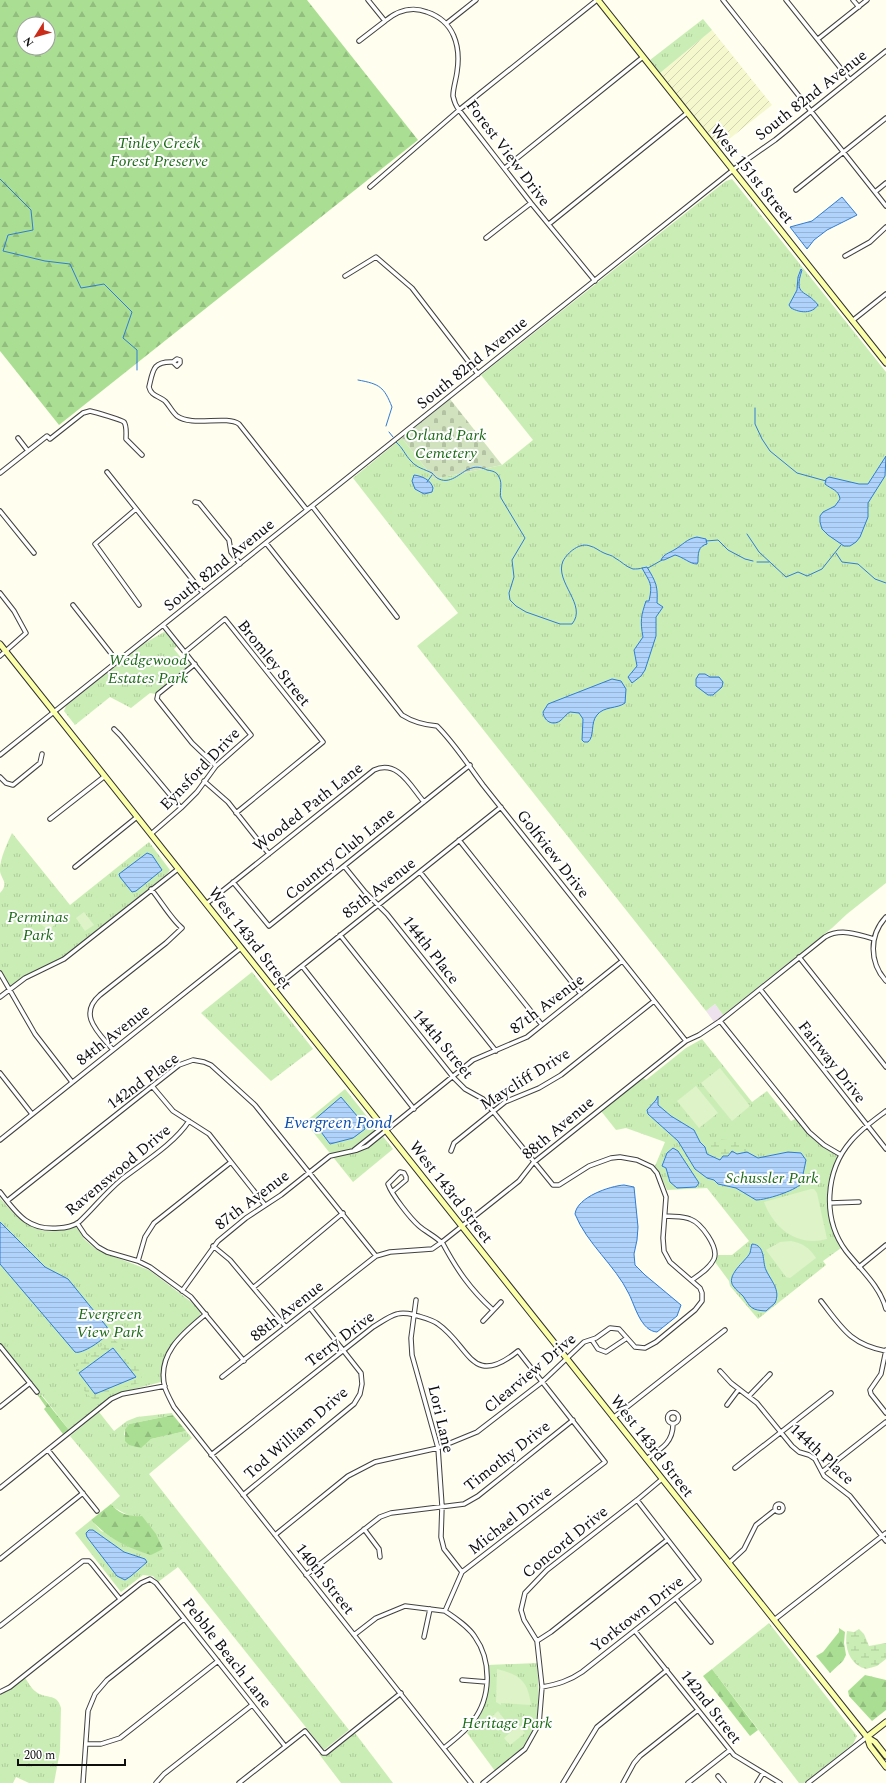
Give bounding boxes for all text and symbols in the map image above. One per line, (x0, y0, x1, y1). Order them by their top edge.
north arrow (16, 16, 56, 56)
text: N (19, 33, 38, 50)
street label: South 82nd Avenue (750, 44, 872, 146)
street label: Forest View Drive (460, 95, 556, 211)
street label: West 151st Street (704, 119, 800, 229)
park label: Tinley Creek Forest Preserve (110, 131, 208, 173)
street label: South 82nd Avenue (411, 311, 533, 415)
park label: Orland Park Cemetery (406, 423, 487, 465)
street label: South 82nd Avenue (158, 513, 280, 617)
street label: Bromley Street (232, 614, 317, 712)
park label: Wedgewood Estates Park (108, 648, 189, 690)
street label: Eynsford Drive (154, 722, 246, 816)
street label: Wooded Path Lane (248, 756, 368, 858)
street label: Country Club Lane (280, 802, 400, 906)
street label: Golfview Drive (511, 805, 595, 903)
street label: 85th Avenue (337, 852, 421, 924)
street label: West 143rd Street (202, 881, 298, 995)
park label: Perminas Park (8, 905, 69, 947)
street label: 144th Place (397, 911, 465, 989)
street label: 87th Avenue (505, 968, 589, 1040)
street label: 84th Avenue (71, 999, 155, 1071)
street label: 144th Street (406, 1004, 480, 1085)
street label: Fairway Drive (792, 1015, 872, 1109)
street label: Maycliff Drive (475, 1042, 575, 1116)
street label: 142nd Place (102, 1046, 184, 1116)
street label: 88th Avenue (517, 1091, 599, 1165)
water label: Evergreen Pond (284, 1110, 392, 1136)
street label: Ravenswood Drive (60, 1118, 176, 1222)
street label: West 143rd Street (403, 1135, 499, 1249)
street label: 87th Avenue (210, 1164, 294, 1236)
park label: Schussler Park (725, 1166, 819, 1190)
street label: 88th Avenue (245, 1275, 329, 1347)
park label: Evergreen View Park (76, 1302, 144, 1344)
street label: Terry Drive (300, 1305, 380, 1373)
street label: Clearview Drive (479, 1327, 581, 1419)
street label: Tod William Drive (239, 1381, 353, 1485)
street label: Lori Lane (422, 1383, 460, 1455)
street label: West 143rd Street (604, 1389, 700, 1503)
street label: Timothy Drive (459, 1415, 555, 1497)
street label: 144th Place (784, 1418, 860, 1490)
street label: Michael Drive (463, 1480, 557, 1560)
street label: Concord Drive (517, 1500, 613, 1584)
street label: 140th Street (289, 1538, 361, 1620)
street label: Yorktown Drive (585, 1570, 689, 1658)
street label: Pebble Beach Lane (176, 1593, 278, 1713)
street label: 142nd Street (674, 1665, 748, 1749)
park label: Heritage Park (462, 1711, 553, 1735)
scale bar (18, 1741, 125, 1767)
text: 200 m (24, 1746, 55, 1765)

